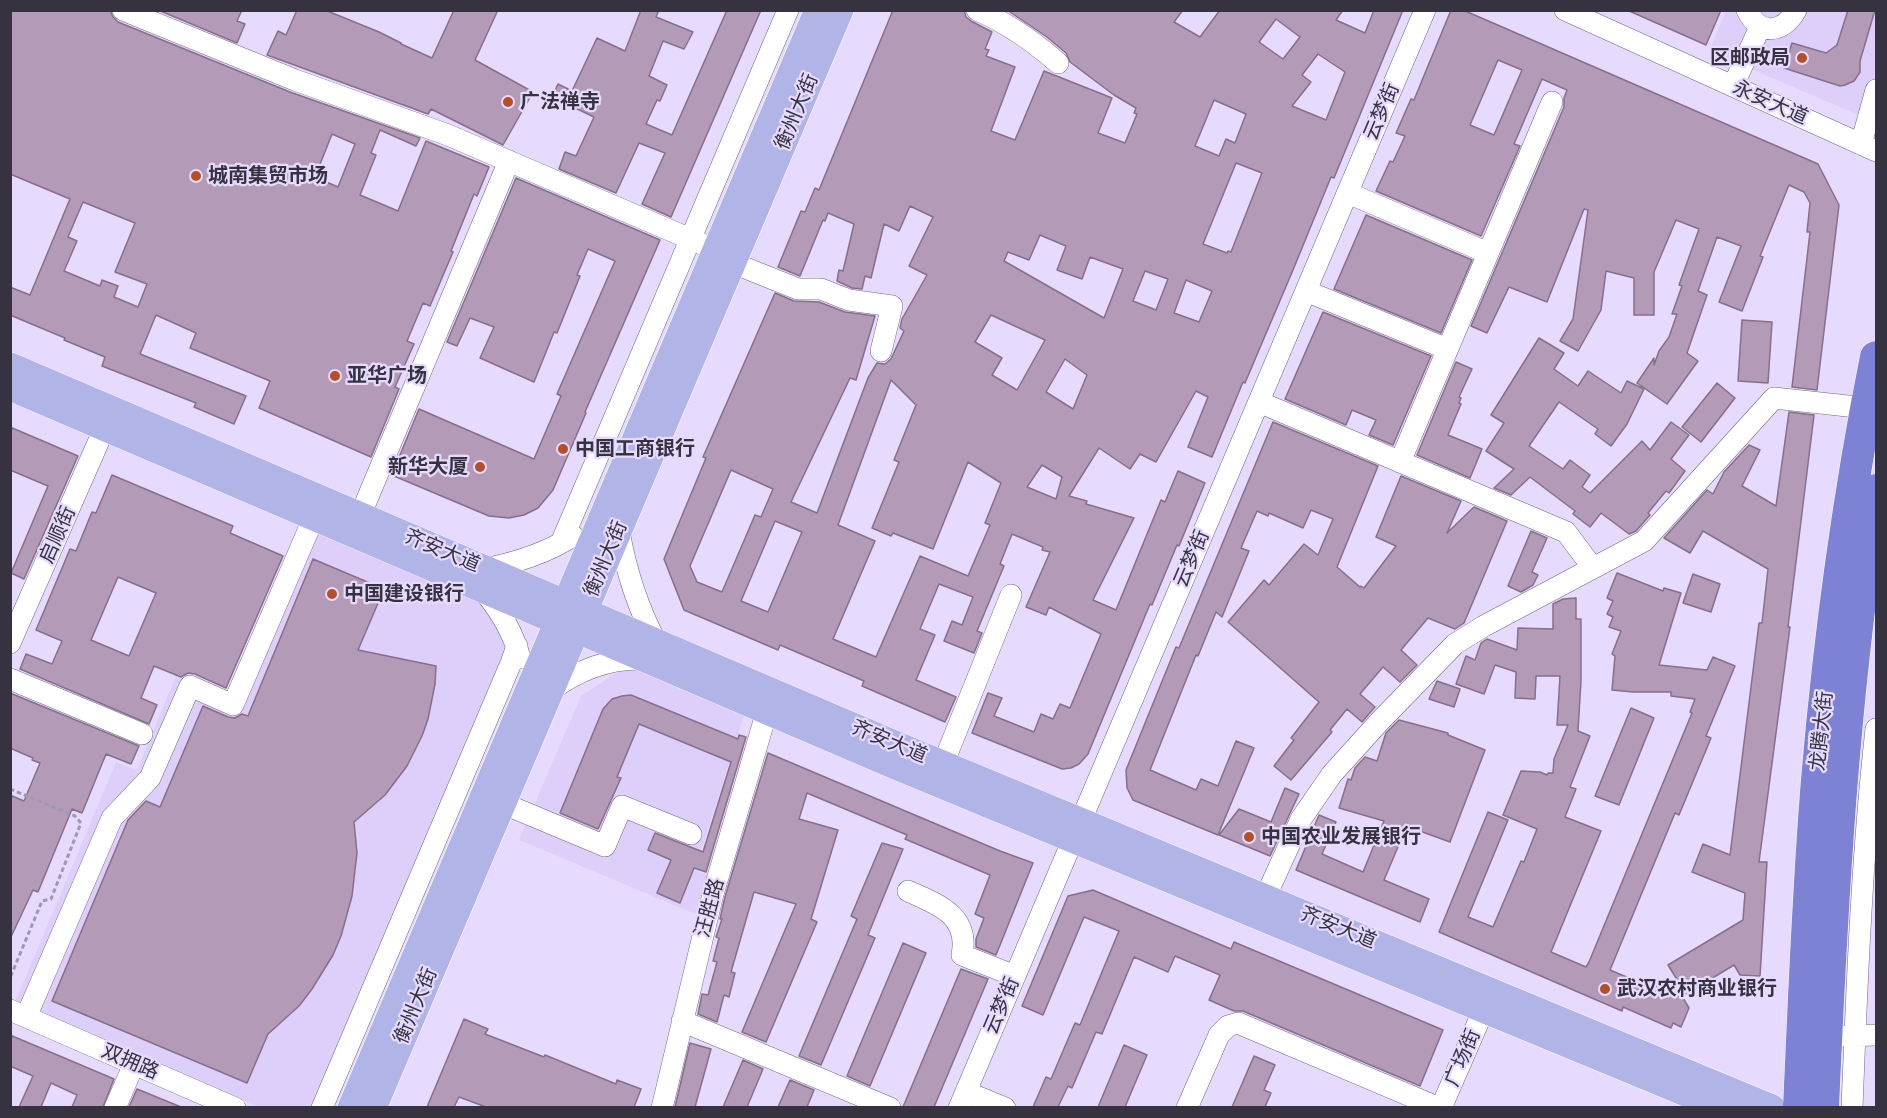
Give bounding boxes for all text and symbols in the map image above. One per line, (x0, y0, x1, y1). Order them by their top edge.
place label: 区邮政局 (1710, 46, 1790, 70)
marker: 区邮政局 (1795, 51, 1809, 65)
street label: 衡州大街 (770, 70, 824, 154)
street label: 永安大道 (1729, 76, 1811, 130)
street label: 云梦街 (1359, 80, 1405, 144)
place label: 广法禅寺 (520, 90, 600, 114)
marker: 广法禅寺 (501, 95, 515, 109)
place label: 城南集贸市场 (208, 164, 328, 188)
marker: 城南集贸市场 (189, 169, 203, 183)
place label: 亚华广场 (347, 364, 427, 388)
marker: 亚华广场 (328, 369, 342, 383)
place label: 中国工商银行 (575, 437, 695, 461)
marker: 中国工商银行 (556, 442, 570, 456)
place label: 新华大厦 (388, 455, 468, 479)
marker: 新华大厦 (473, 460, 487, 474)
street label: 启顺街 (35, 503, 81, 567)
street label: 衡州大街 (579, 517, 633, 601)
street label: 齐安大道 (400, 524, 484, 578)
street label: 云梦街 (1169, 527, 1215, 591)
place label: 中国建设银行 (344, 582, 464, 606)
marker: 中国建设银行 (325, 587, 339, 601)
street label: 龙腾大街 (1806, 690, 1838, 772)
street label: 齐安大道 (847, 715, 931, 769)
place label: 中国农业发展银行 (1261, 825, 1421, 849)
marker: 中国农业发展银行 (1242, 830, 1256, 844)
street label: 汪胜路 (691, 876, 729, 940)
street label: 齐安大道 (1296, 902, 1380, 954)
street label: 衡州大街 (389, 964, 443, 1048)
street label: 云梦街 (979, 974, 1025, 1038)
place label: 武汉农村商业银行 (1617, 977, 1777, 1001)
marker: 武汉农村商业银行 (1598, 982, 1612, 996)
street label: 广场街 (1440, 1026, 1486, 1090)
street label: 双拥路 (98, 1039, 162, 1085)

